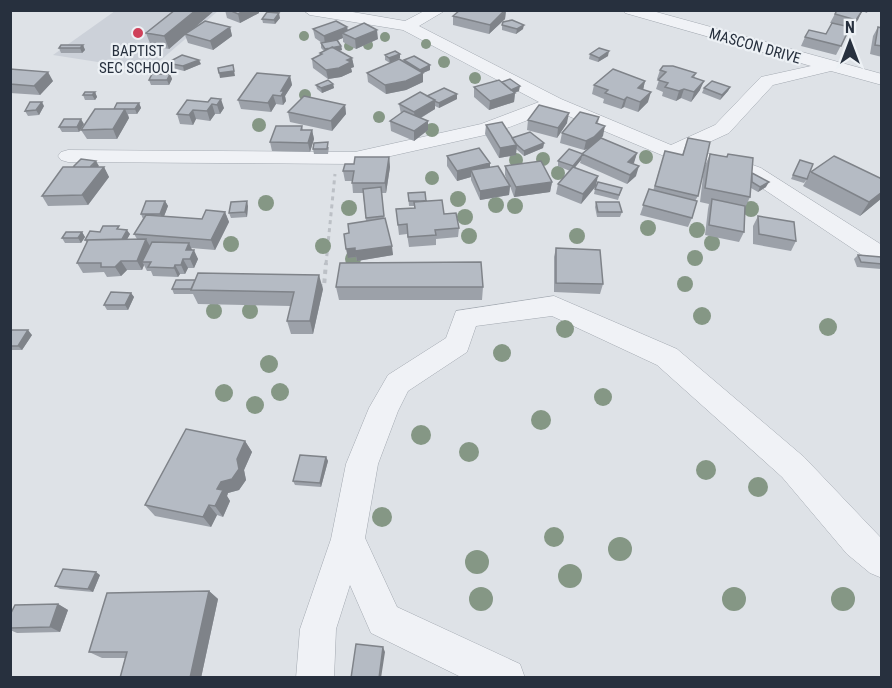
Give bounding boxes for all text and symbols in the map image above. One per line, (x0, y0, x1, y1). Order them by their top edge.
north arrow (820, 12, 880, 72)
text: N (845, 18, 855, 37)
street label: MASCON DRIVE (707, 24, 803, 68)
marker: BAPTIST SEC SCHOOL (131, 26, 145, 40)
place label: BAPTIST SEC SCHOOL (99, 42, 177, 77)

